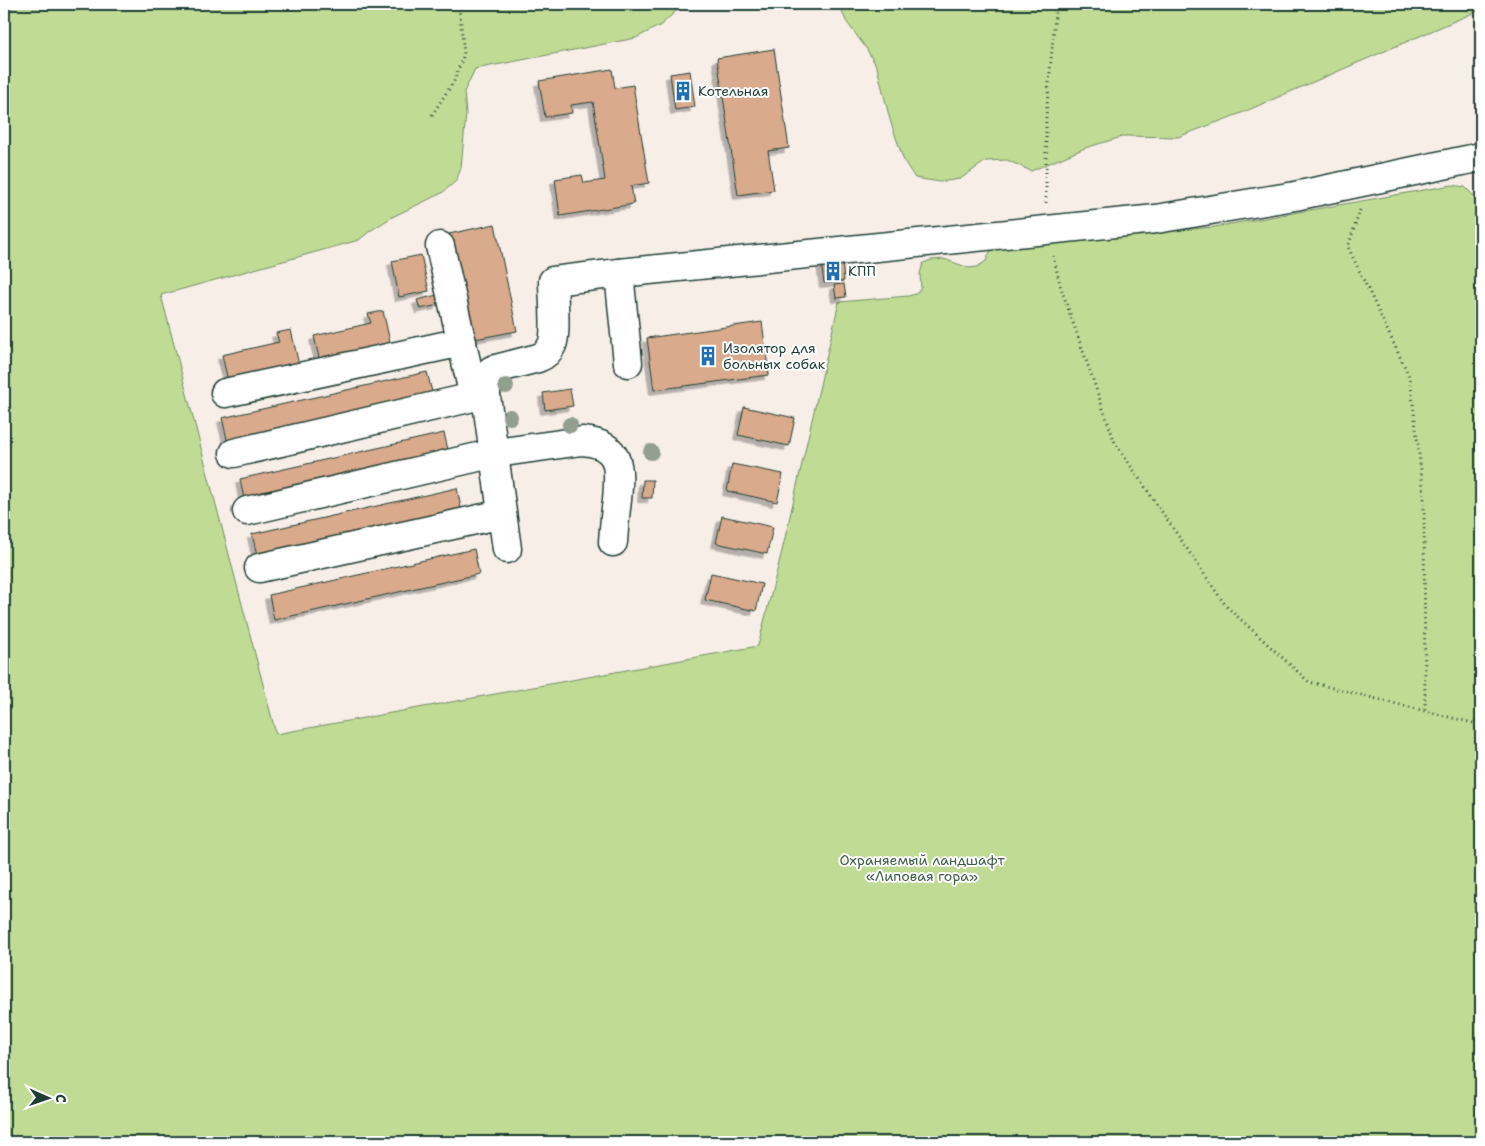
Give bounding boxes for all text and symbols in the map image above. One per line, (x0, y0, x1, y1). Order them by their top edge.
building icon: Котельная (672, 80, 694, 102)
place label: Котельная (698, 82, 768, 100)
building icon: КПП (822, 260, 844, 282)
place label: КПП (848, 262, 876, 280)
place label: Изолятор для больных собак (723, 339, 826, 373)
building icon: Изолятор для больных собак (697, 345, 719, 367)
park label: Охраняемый ландшафт «Липовая гора» (839, 851, 1005, 885)
north arrow (22, 1074, 72, 1124)
text: С (52, 1094, 70, 1103)

